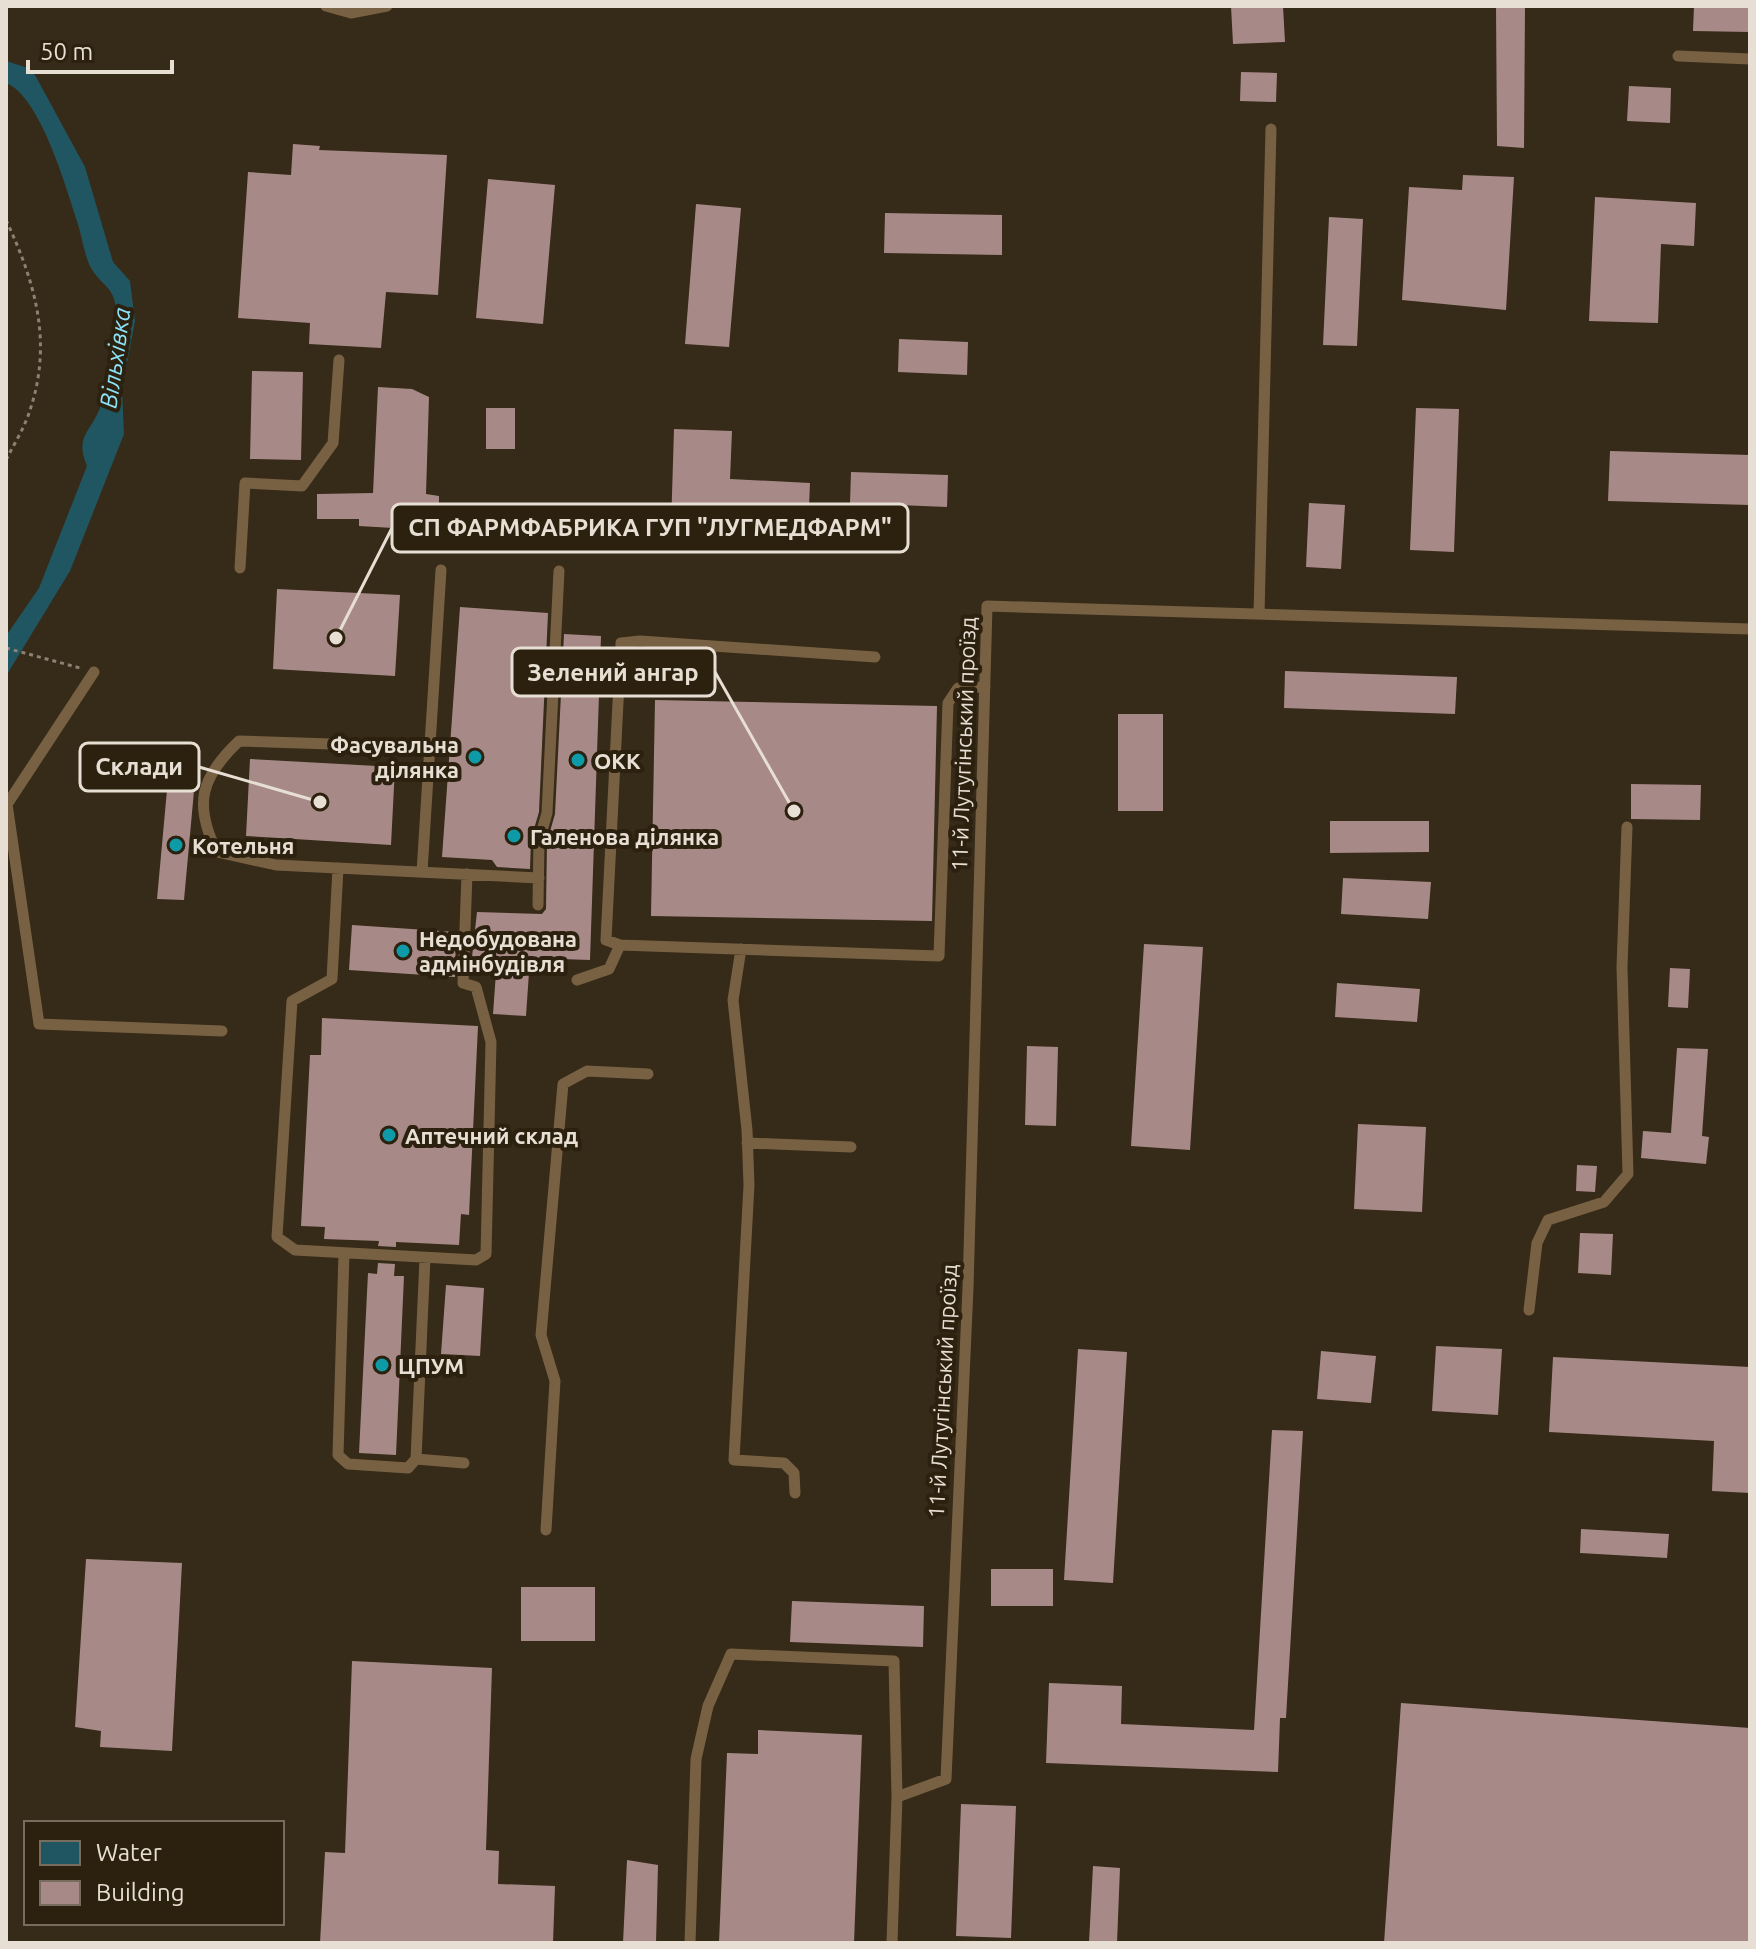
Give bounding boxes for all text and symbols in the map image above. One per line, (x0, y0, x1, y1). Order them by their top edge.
scale bar (28, 24, 172, 74)
text: 50 m (40, 38, 93, 65)
water label: Вільхівка (95, 306, 135, 410)
callout: СП ФАРМФАБРИКА ГУП "ЛУГМЕДФАРМ" (392, 504, 908, 552)
text: СП ФАРМФАБРИКА ГУП "ЛУГМЕДФАРМ" (408, 514, 892, 541)
street label: 11-й Лутугінський проїзд (946, 616, 980, 872)
callout: Зелений ангар (512, 648, 715, 696)
text: Зелений ангар (527, 659, 699, 686)
place label: Фасувальна ділянка (330, 732, 459, 782)
callout: Склади (80, 743, 199, 791)
marker: Фасувальна ділянка (466, 748, 484, 766)
place label: ОКК (594, 748, 641, 773)
marker: ОКК (569, 751, 587, 769)
text: Склади (95, 753, 183, 780)
place label: Галенова ділянка (530, 824, 719, 849)
marker: Галенова ділянка (505, 827, 523, 845)
place label: Котельня (192, 833, 294, 858)
marker: Котельня (167, 836, 185, 854)
place label: Недобудована адмінбудівля (419, 926, 577, 976)
marker: Недобудована адмінбудівля (394, 942, 412, 960)
place label: Аптечний склад (405, 1123, 578, 1148)
marker: Аптечний склад (380, 1126, 398, 1144)
street label: 11-й Лутугінський проїзд (923, 1263, 961, 1519)
place label: ЦПУМ (398, 1353, 464, 1378)
marker: ЦПУМ (373, 1356, 391, 1374)
legend (24, 1821, 284, 1925)
text: Water (96, 1839, 162, 1866)
text: Building (96, 1879, 184, 1906)

